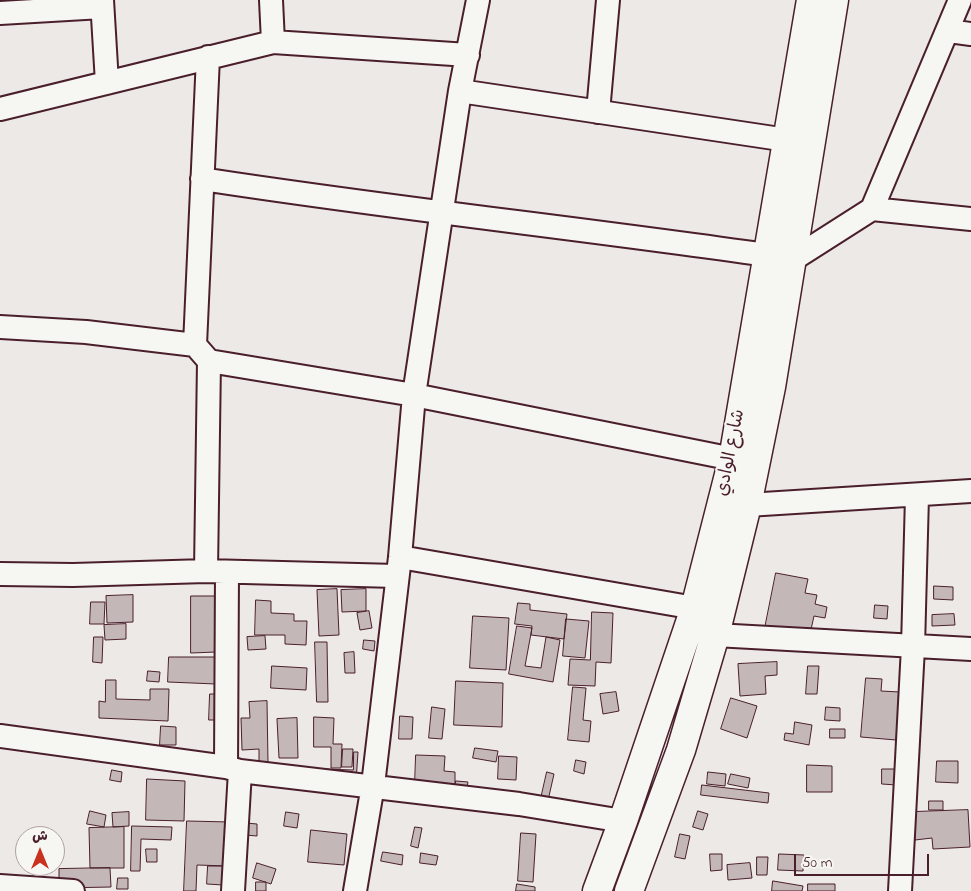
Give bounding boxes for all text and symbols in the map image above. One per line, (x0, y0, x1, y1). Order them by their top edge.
street label: شارع الوادي (713, 408, 751, 498)
north arrow (15, 826, 65, 876)
text: ش (32, 826, 48, 847)
scale bar (796, 844, 931, 876)
text: 50 m (802, 852, 832, 874)

